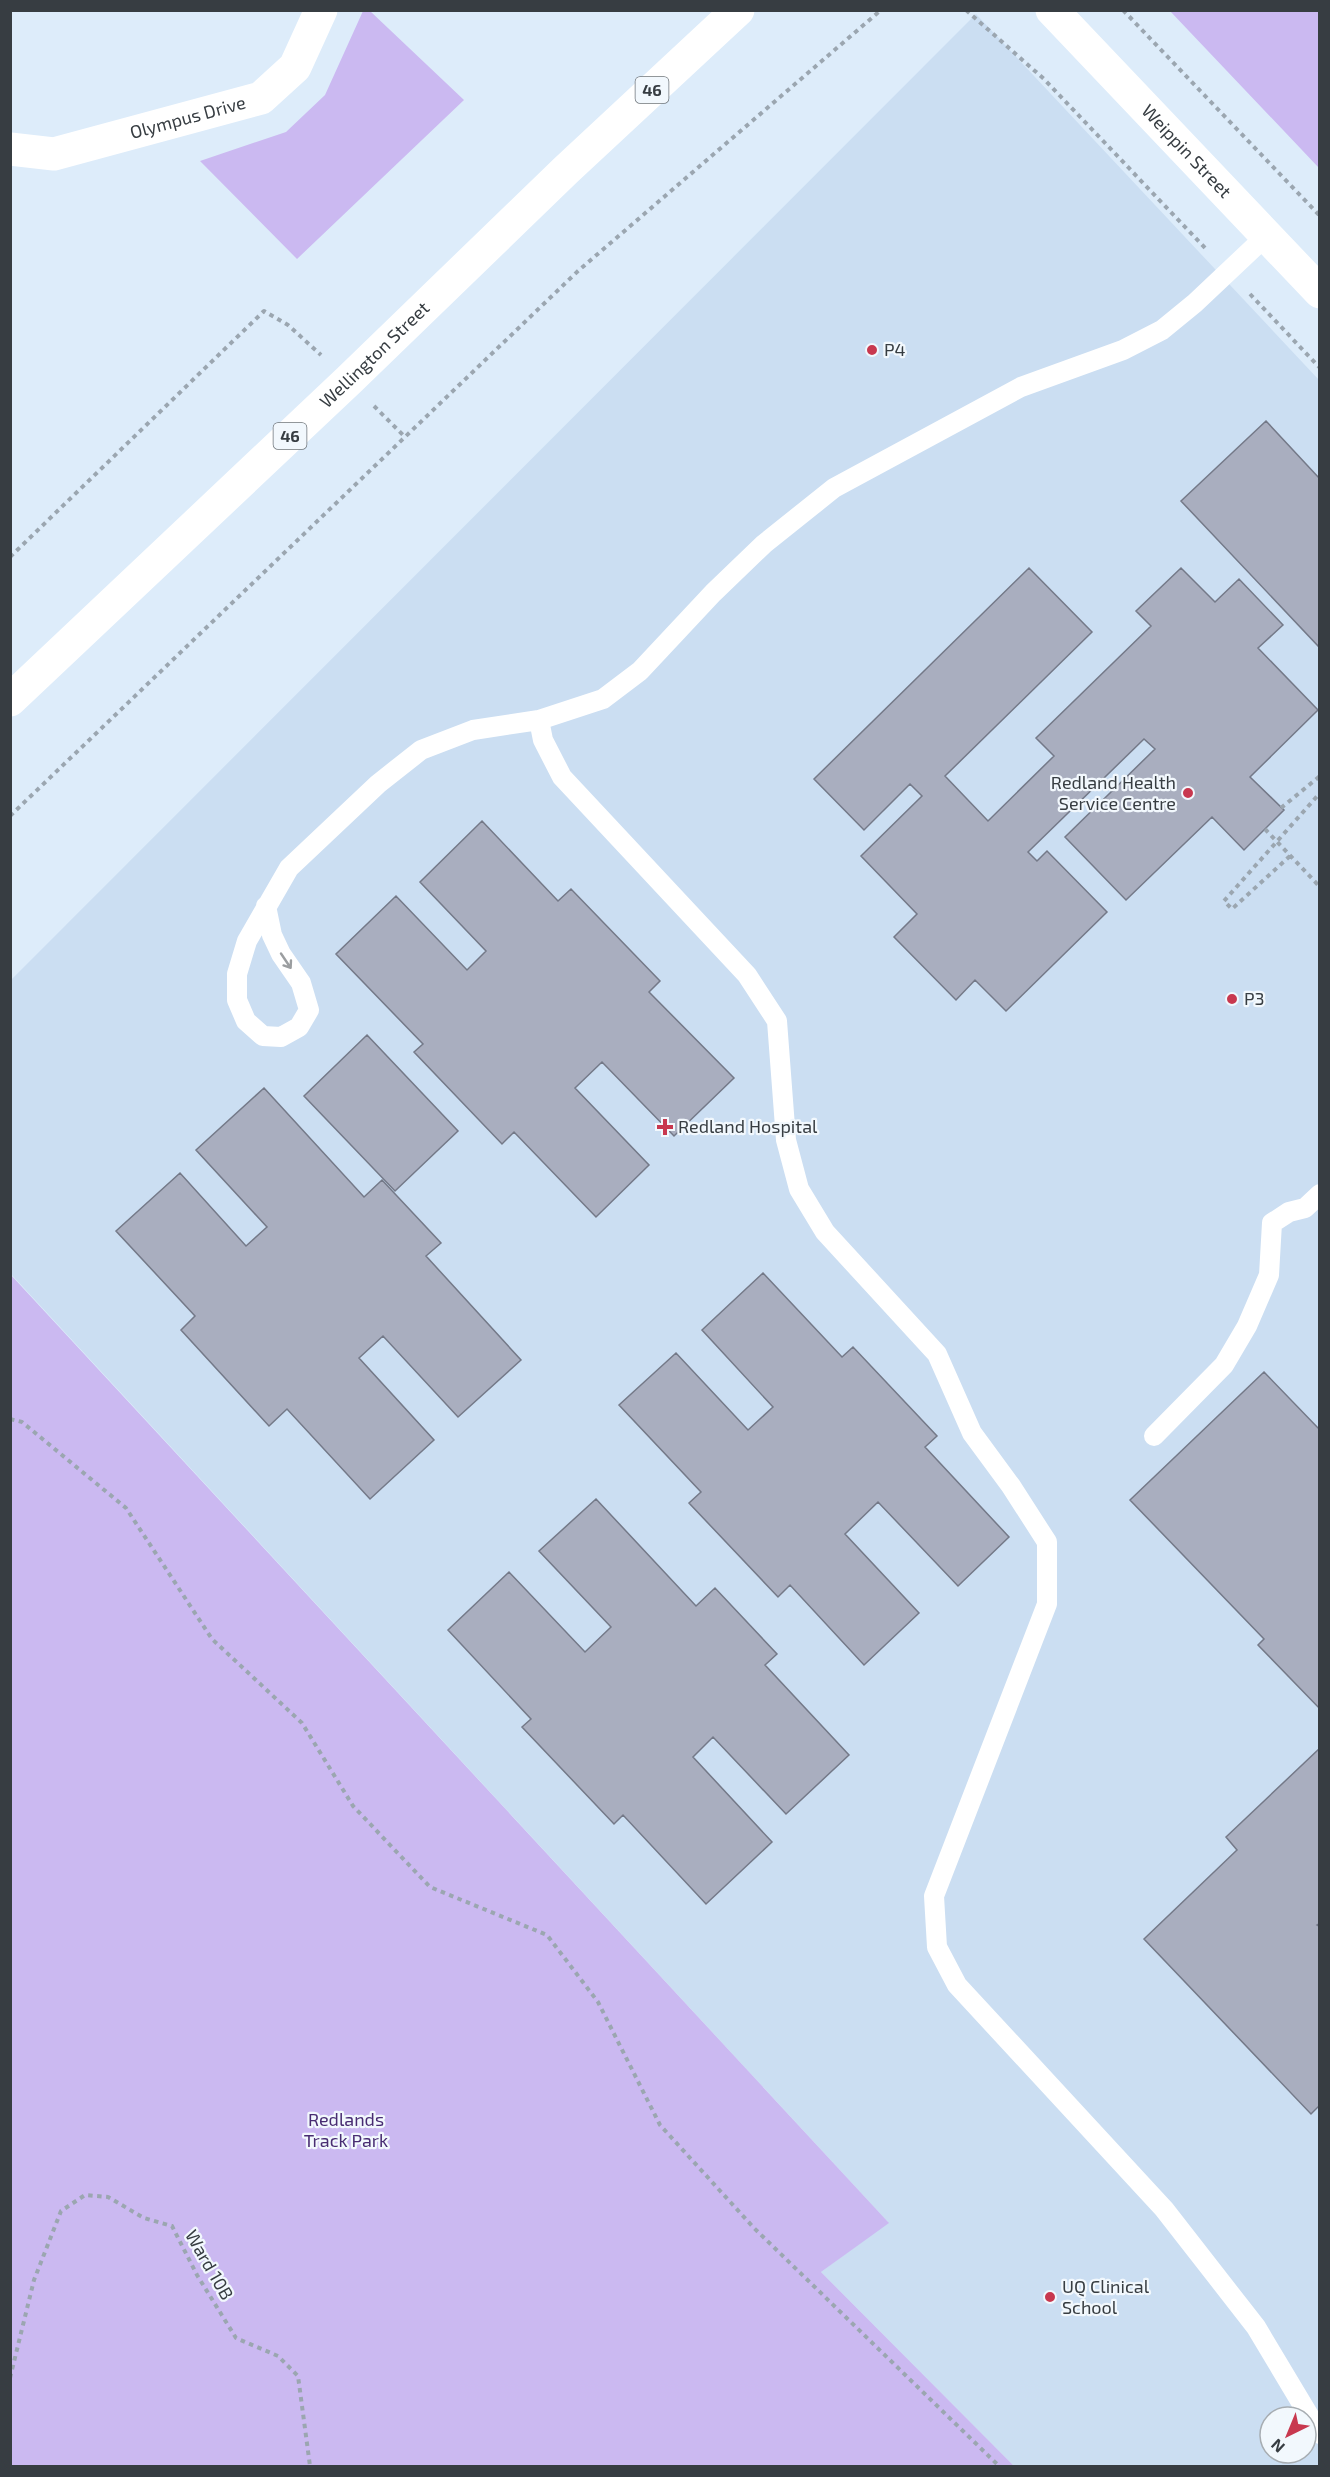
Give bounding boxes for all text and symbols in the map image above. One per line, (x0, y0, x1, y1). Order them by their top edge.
road number: 46 (636, 77, 668, 103)
street label: Olympus Drive (127, 91, 248, 143)
street label: Weippin Street (1137, 99, 1237, 202)
street label: Wellington Street (315, 296, 433, 412)
place label: P4 (884, 338, 906, 360)
marker: P4 (865, 343, 879, 357)
road number: 46 (274, 423, 306, 449)
place label: Redland Health Service Centre (1051, 771, 1176, 814)
marker: Redland Health Service Centre (1181, 786, 1195, 800)
one-way arrow (280, 952, 292, 968)
place label: P3 (1244, 987, 1265, 1009)
marker: P3 (1225, 992, 1239, 1006)
place label: Redland Hospital (678, 1115, 818, 1137)
marker: Redland Hospital (656, 1118, 674, 1136)
park label: Redlands Track Park (304, 2108, 388, 2151)
street label: Ward 10B (181, 2226, 239, 2303)
place label: UQ Clinical School (1062, 2275, 1150, 2318)
marker: UQ Clinical School (1043, 2290, 1057, 2304)
north arrow (1258, 2405, 1318, 2465)
text: N (1267, 2435, 1288, 2457)

